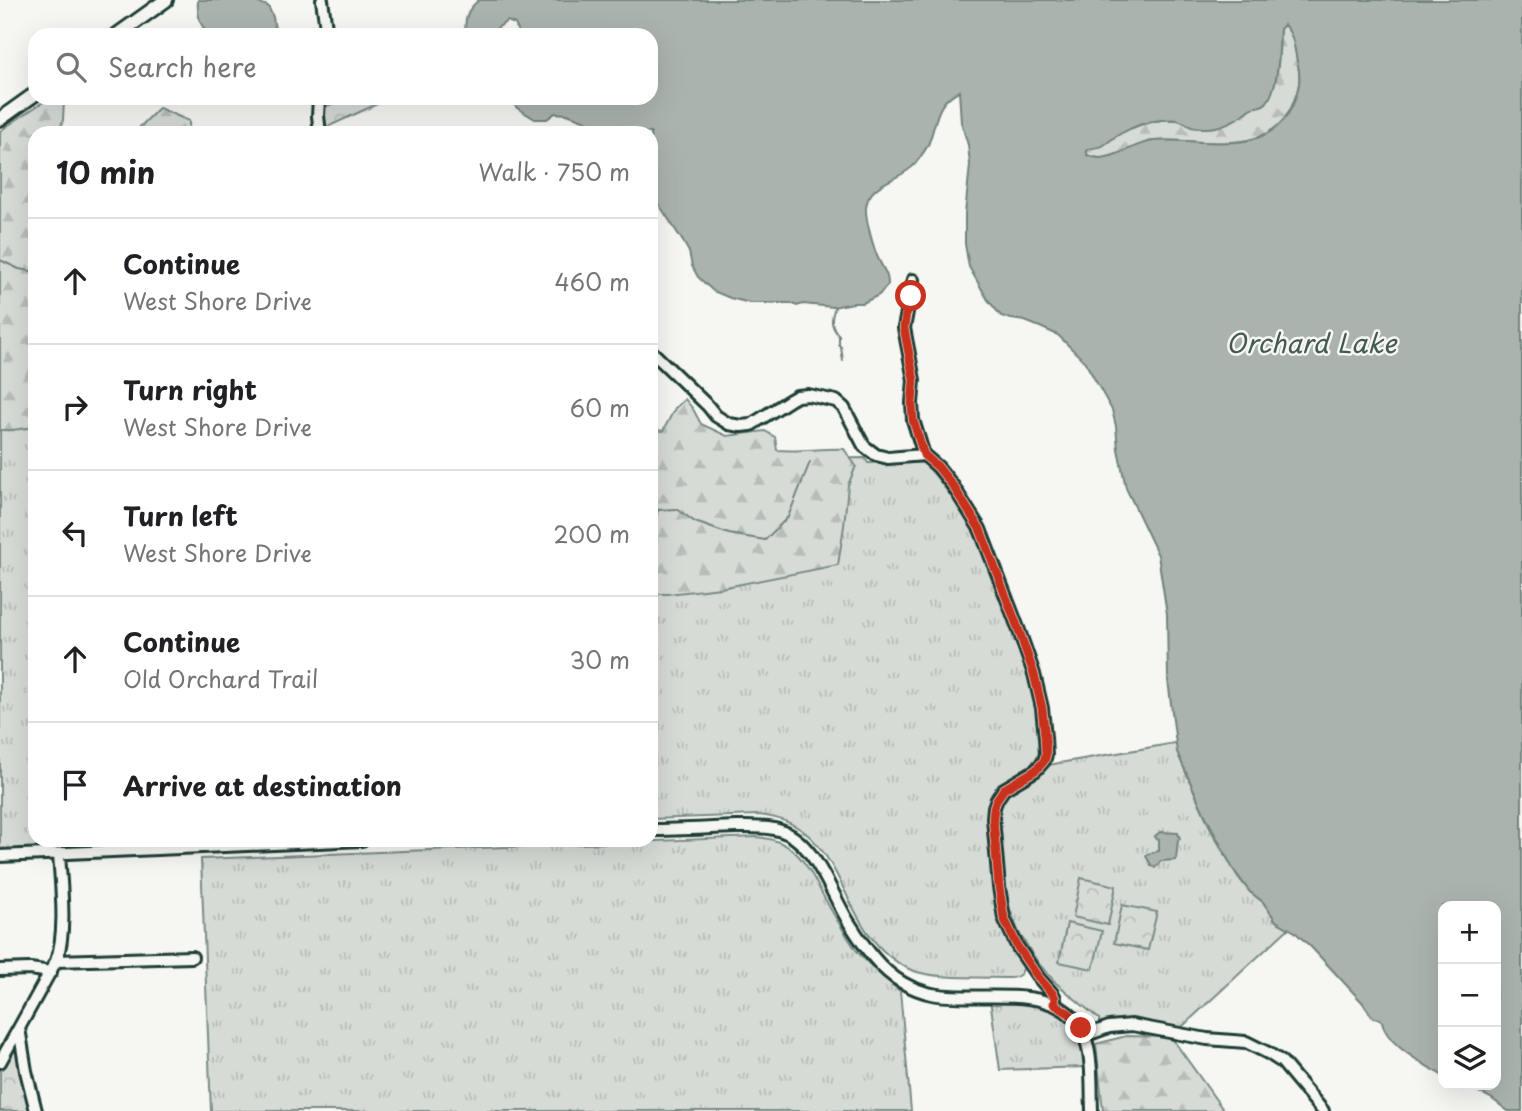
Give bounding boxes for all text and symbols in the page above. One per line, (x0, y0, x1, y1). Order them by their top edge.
search box (28, 28, 658, 105)
text: Search here (108, 47, 257, 86)
icon: search (52, 48, 90, 86)
text: 10 min (56, 149, 155, 194)
text: Walk · 750 m (478, 154, 630, 189)
text: Continue (123, 244, 240, 283)
icon: ahead (56, 262, 94, 300)
text: 460 m (555, 264, 630, 299)
route start (895, 280, 926, 311)
text: West Shore Drive (123, 283, 312, 318)
water label: Orchard Lake (1226, 323, 1398, 362)
text: Turn right (123, 370, 257, 409)
icon: right (56, 388, 94, 426)
text: 60 m (570, 390, 630, 425)
text: West Shore Drive (123, 409, 312, 444)
text: Turn left (123, 496, 238, 535)
icon: left (56, 514, 94, 552)
text: 200 m (553, 516, 630, 551)
text: West Shore Drive (123, 535, 312, 570)
text: Continue (123, 622, 240, 661)
icon: ahead (56, 640, 94, 678)
text: 30 m (569, 642, 630, 677)
text: Old Orchard Trail (123, 661, 318, 696)
icon: arrive (56, 766, 94, 804)
text: Arrive at destination (123, 766, 402, 805)
map controls (1438, 901, 1501, 1090)
button: + (1438, 901, 1501, 964)
button: − (1438, 964, 1501, 1027)
route end (1065, 1012, 1096, 1043)
button: layers (1438, 1027, 1501, 1090)

